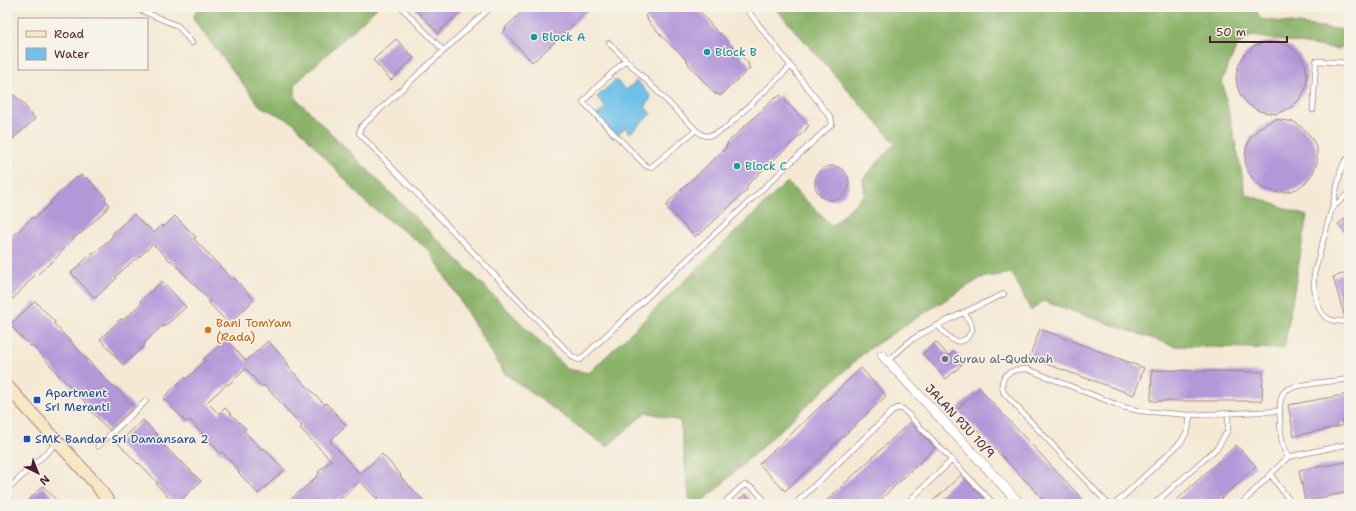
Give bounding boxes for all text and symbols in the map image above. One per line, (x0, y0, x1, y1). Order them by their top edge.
legend (18, 18, 148, 70)
scale bar (1210, 18, 1287, 44)
text: 50 m (1216, 24, 1246, 40)
text: Road (54, 26, 85, 42)
place label: Block A (542, 29, 586, 45)
marker: Block A (529, 32, 539, 42)
place label: Block B (715, 44, 757, 60)
text: Water (54, 46, 90, 62)
marker: Block B (702, 47, 712, 57)
place label: Block C (745, 158, 787, 174)
marker: Block C (732, 161, 742, 171)
place label: Bani TomYam (Rada) (216, 315, 292, 345)
marker: Bani TomYam (Rada) (203, 325, 213, 335)
place label: Surau al-Qudwah (953, 351, 1053, 367)
marker: Surau al-Qudwah (940, 354, 950, 364)
street label: JALAN PJU 10/9 (922, 381, 998, 461)
place label: Apartment Sri Meranti (45, 385, 110, 415)
marker: Apartment Sri Meranti (32, 395, 42, 405)
place label: SMK Bandar Sri Damansara 2 (35, 431, 209, 447)
marker: SMK Bandar Sri Damansara 2 (22, 434, 32, 444)
north arrow (18, 453, 58, 493)
text: N (36, 471, 53, 489)

